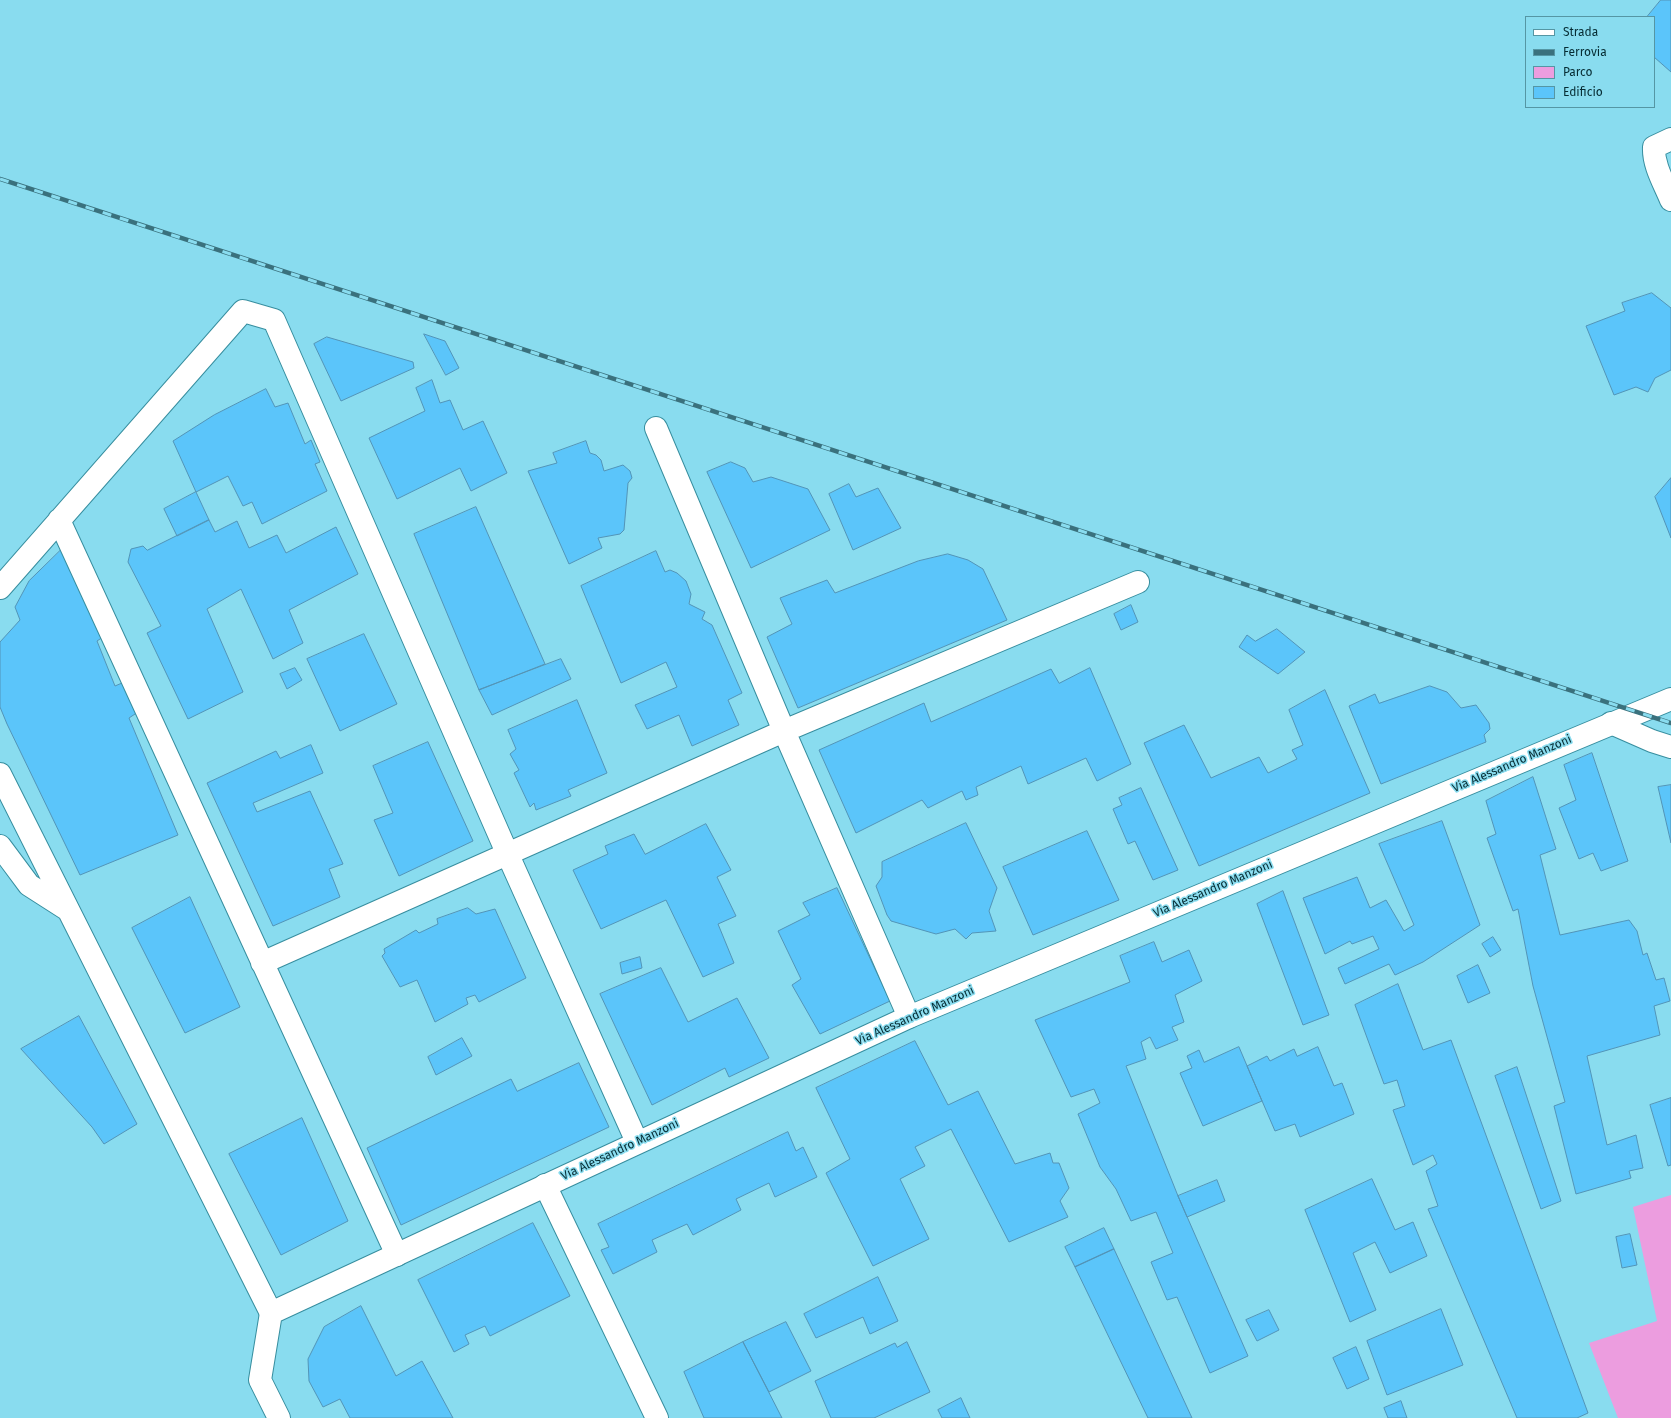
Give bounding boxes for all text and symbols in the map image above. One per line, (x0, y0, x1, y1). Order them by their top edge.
legend (1525, 16, 1655, 108)
text: Strada (1563, 25, 1598, 39)
text: Ferrovia (1563, 45, 1607, 59)
text: Parco (1563, 65, 1593, 79)
text: Edificio (1563, 85, 1603, 99)
street label: Via Alessandro Manzoni (1450, 732, 1574, 796)
street label: Via Alessandro Manzoni (1151, 857, 1275, 921)
street label: Via Alessandro Manzoni (853, 983, 977, 1049)
street label: Via Alessandro Manzoni (559, 1116, 681, 1184)

